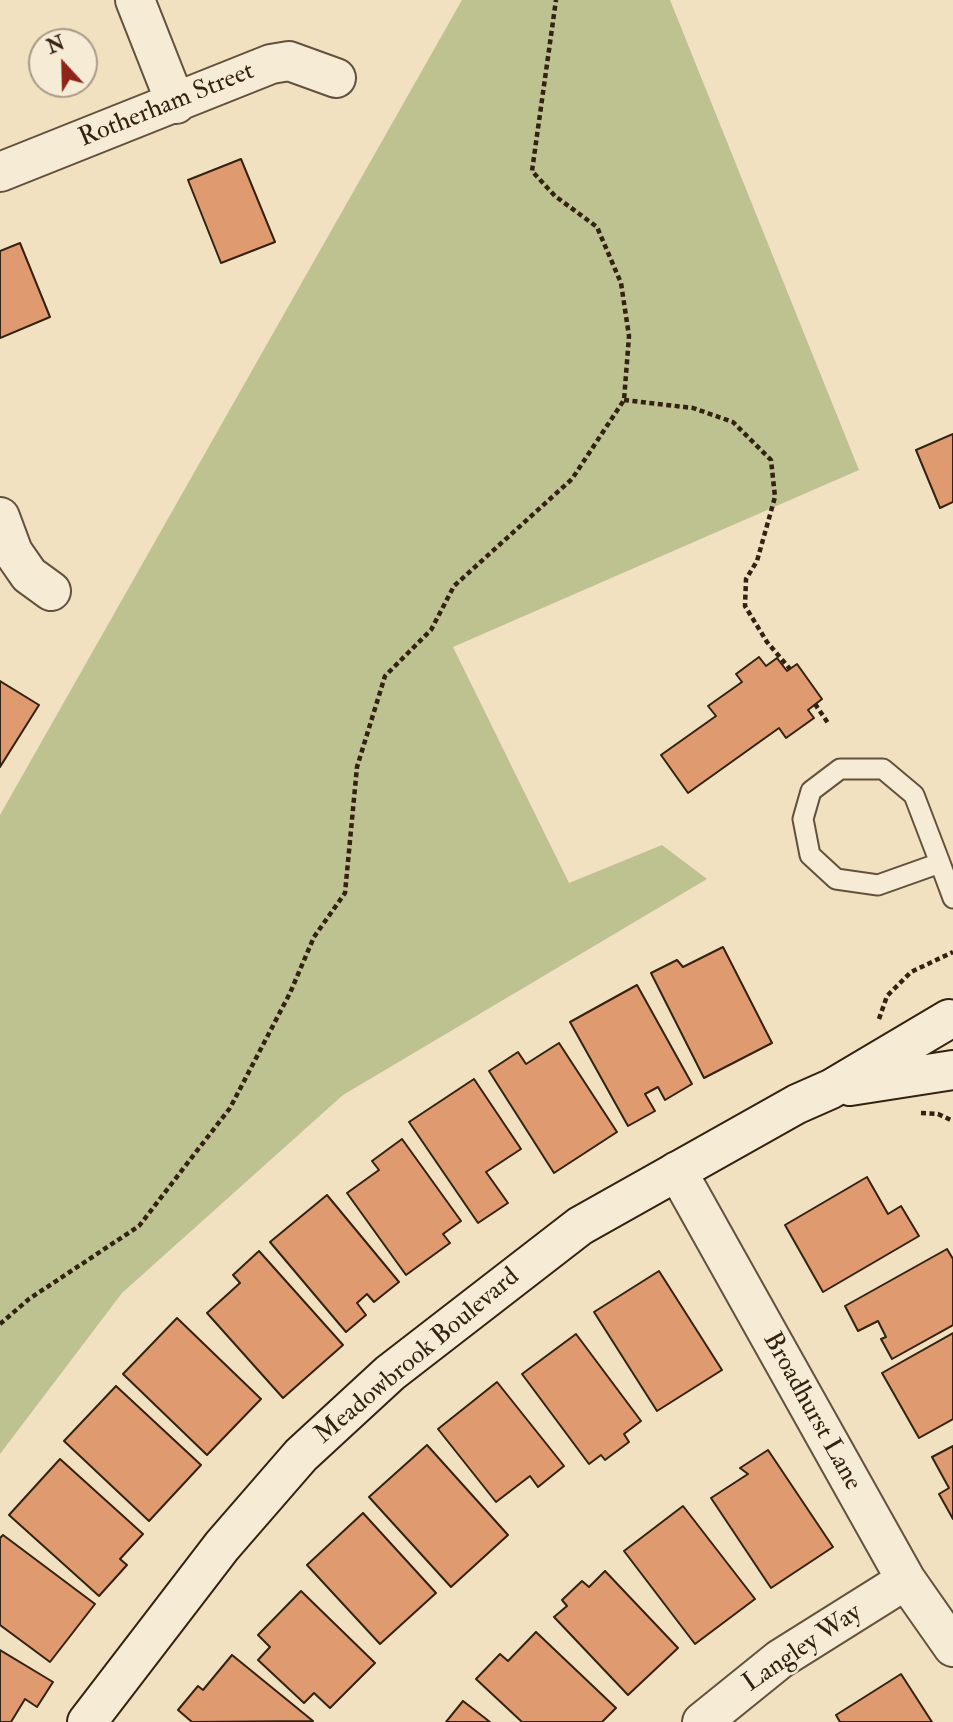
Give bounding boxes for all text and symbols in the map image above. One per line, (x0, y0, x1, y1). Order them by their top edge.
north arrow (28, 28, 98, 98)
text: N (43, 31, 68, 60)
street label: Rotherham Street (75, 57, 259, 155)
street label: Meadowbrook Boulevard (309, 1262, 527, 1452)
street label: Broadhurst Lane (755, 1328, 867, 1496)
street label: Langley Way (738, 1598, 868, 1700)

